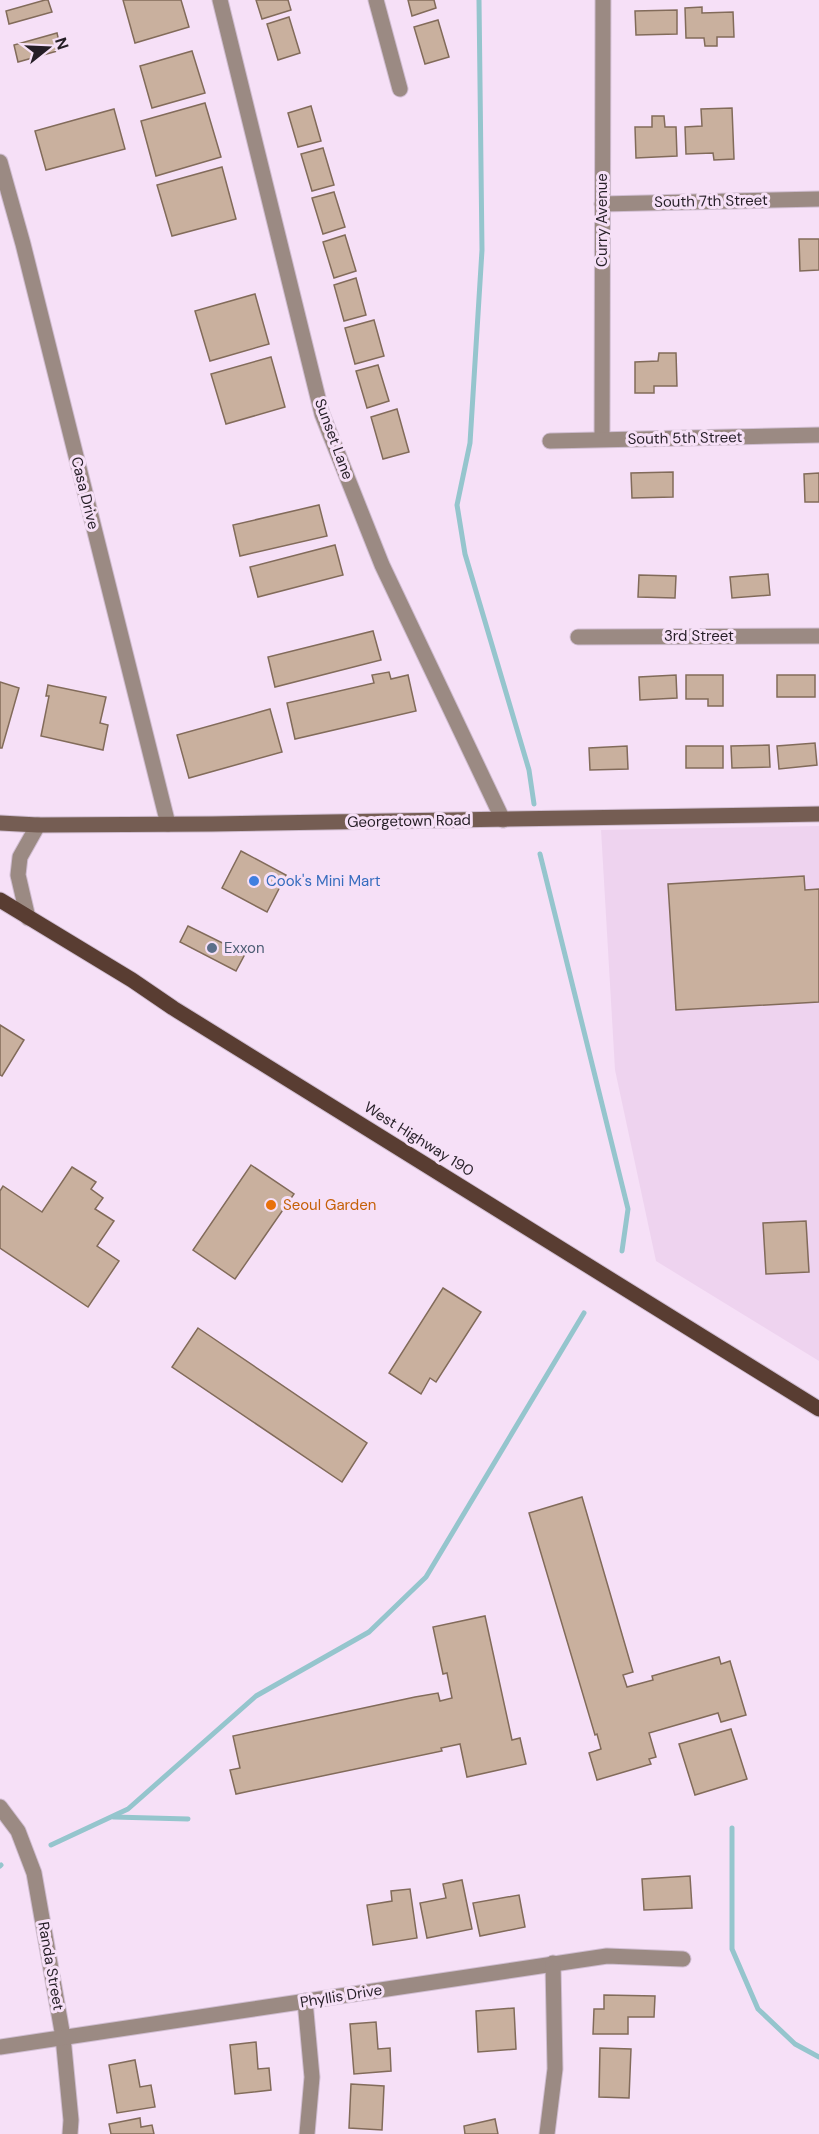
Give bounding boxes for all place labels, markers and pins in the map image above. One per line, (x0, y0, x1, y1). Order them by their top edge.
place label: Cook's Mini Mart (266, 871, 381, 891)
marker: Cook's Mini Mart (247, 874, 261, 888)
place label: Exxon (224, 938, 265, 958)
marker: Exxon (205, 941, 219, 955)
place label: Seoul Garden (283, 1195, 376, 1215)
marker: Seoul Garden (264, 1198, 278, 1212)

